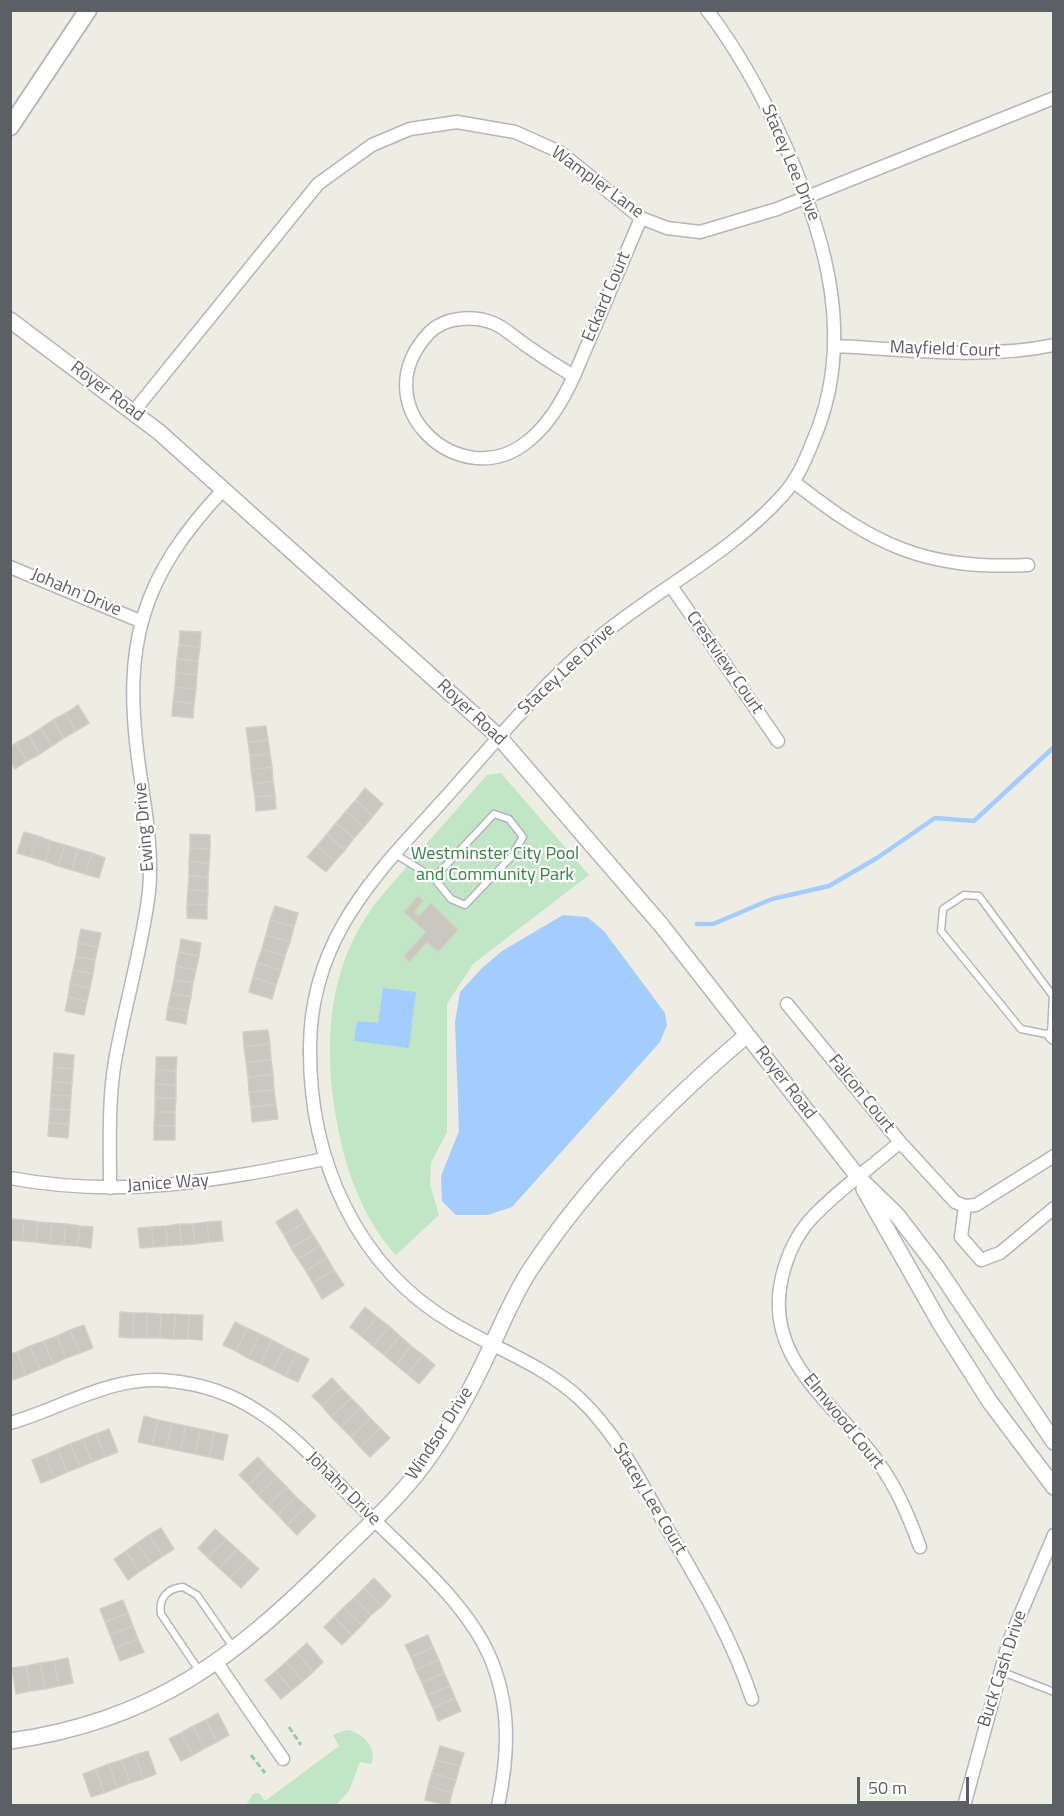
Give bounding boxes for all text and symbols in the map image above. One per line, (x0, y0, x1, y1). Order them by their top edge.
street label: Stacey Lee Drive (756, 102, 824, 224)
street label: Wampler Lane (547, 142, 647, 224)
street label: Eckard Court (578, 249, 636, 345)
street label: Mayfield Court (889, 337, 1001, 363)
street label: Royer Road (66, 357, 148, 427)
street label: Johahn Drive (28, 564, 124, 622)
street label: Crestview Court (681, 608, 767, 718)
street label: Stacey Lee Drive (514, 620, 620, 720)
street label: Royer Road (432, 675, 510, 751)
street label: Ewing Drive (130, 781, 160, 873)
park label: Westminster City Pool and Community Park (411, 844, 579, 886)
street label: Royer Road (750, 1042, 820, 1124)
street label: Falcon Court (823, 1051, 899, 1137)
street label: Janice Way (126, 1170, 210, 1198)
street label: Elmwood Court (798, 1370, 888, 1474)
street label: Windsor Drive (402, 1383, 478, 1485)
street label: Stacey Lee Court (607, 1439, 691, 1559)
street label: Johahn Drive (301, 1447, 385, 1531)
street label: Buck Cash Drive (974, 1608, 1032, 1730)
scale bar (860, 1765, 972, 1803)
text: 50 m (868, 1774, 907, 1801)

